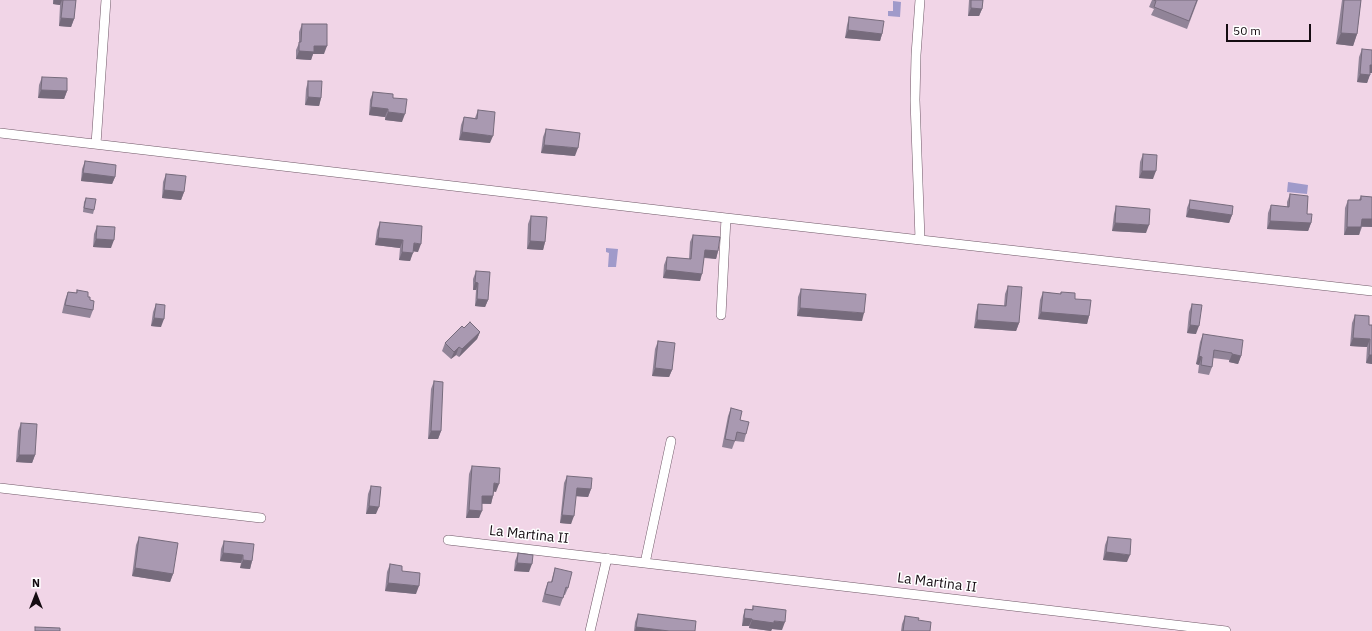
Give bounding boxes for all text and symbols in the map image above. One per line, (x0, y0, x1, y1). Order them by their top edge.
scale bar (1228, 16, 1313, 42)
text: 50 m (1233, 23, 1261, 38)
street label: La Martina II (488, 522, 570, 548)
street label: La Martina II (896, 570, 978, 596)
north arrow (16, 575, 56, 615)
text: N (32, 576, 40, 590)

